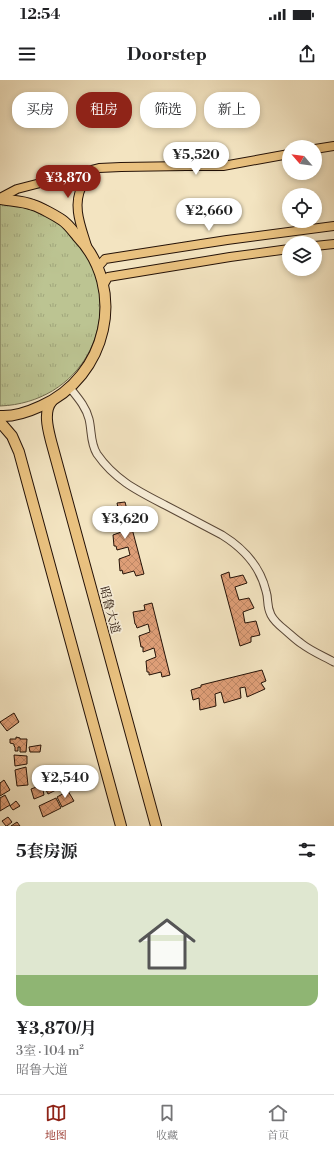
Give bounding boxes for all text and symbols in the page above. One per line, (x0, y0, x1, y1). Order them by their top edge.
text: 12:54 (20, 5, 61, 24)
icon: menu (16, 43, 38, 65)
text: Doorstep (127, 43, 207, 66)
icon: share (296, 43, 318, 65)
chip: 买房 (12, 92, 68, 128)
chip: 租房 (76, 92, 132, 128)
chip: 筛选 (140, 92, 196, 128)
chip: 新上 (204, 92, 260, 128)
north arrow (282, 140, 322, 180)
map controls (282, 140, 322, 276)
pin: ¥5,520 (163, 142, 229, 176)
text: ¥5,520 (172, 147, 220, 163)
pin: ¥3,870 (35, 165, 101, 199)
text: ¥3,870 (45, 170, 91, 186)
button: locate (282, 188, 322, 228)
pin: ¥2,660 (176, 198, 242, 232)
text: ¥2,660 (185, 203, 233, 219)
button: layers (282, 236, 322, 276)
pin: ¥3,620 (92, 506, 158, 540)
text: ¥3,620 (101, 511, 149, 527)
street label: 昭鲁大道 (96, 585, 123, 635)
pin: ¥2,540 (32, 765, 98, 799)
text: ¥2,540 (41, 770, 89, 786)
icon: filters (296, 839, 318, 861)
text: 5套房源 (16, 841, 78, 863)
icon: home (131, 908, 203, 980)
text: ¥3,870/月 (16, 1018, 97, 1040)
text: 3室 · 104 m² (16, 1043, 84, 1059)
text: 昭鲁大道 (16, 1062, 68, 1078)
tab: 地图 (45, 1102, 67, 1143)
tab: 收藏 (156, 1102, 178, 1143)
tab: 首页 (267, 1102, 289, 1143)

